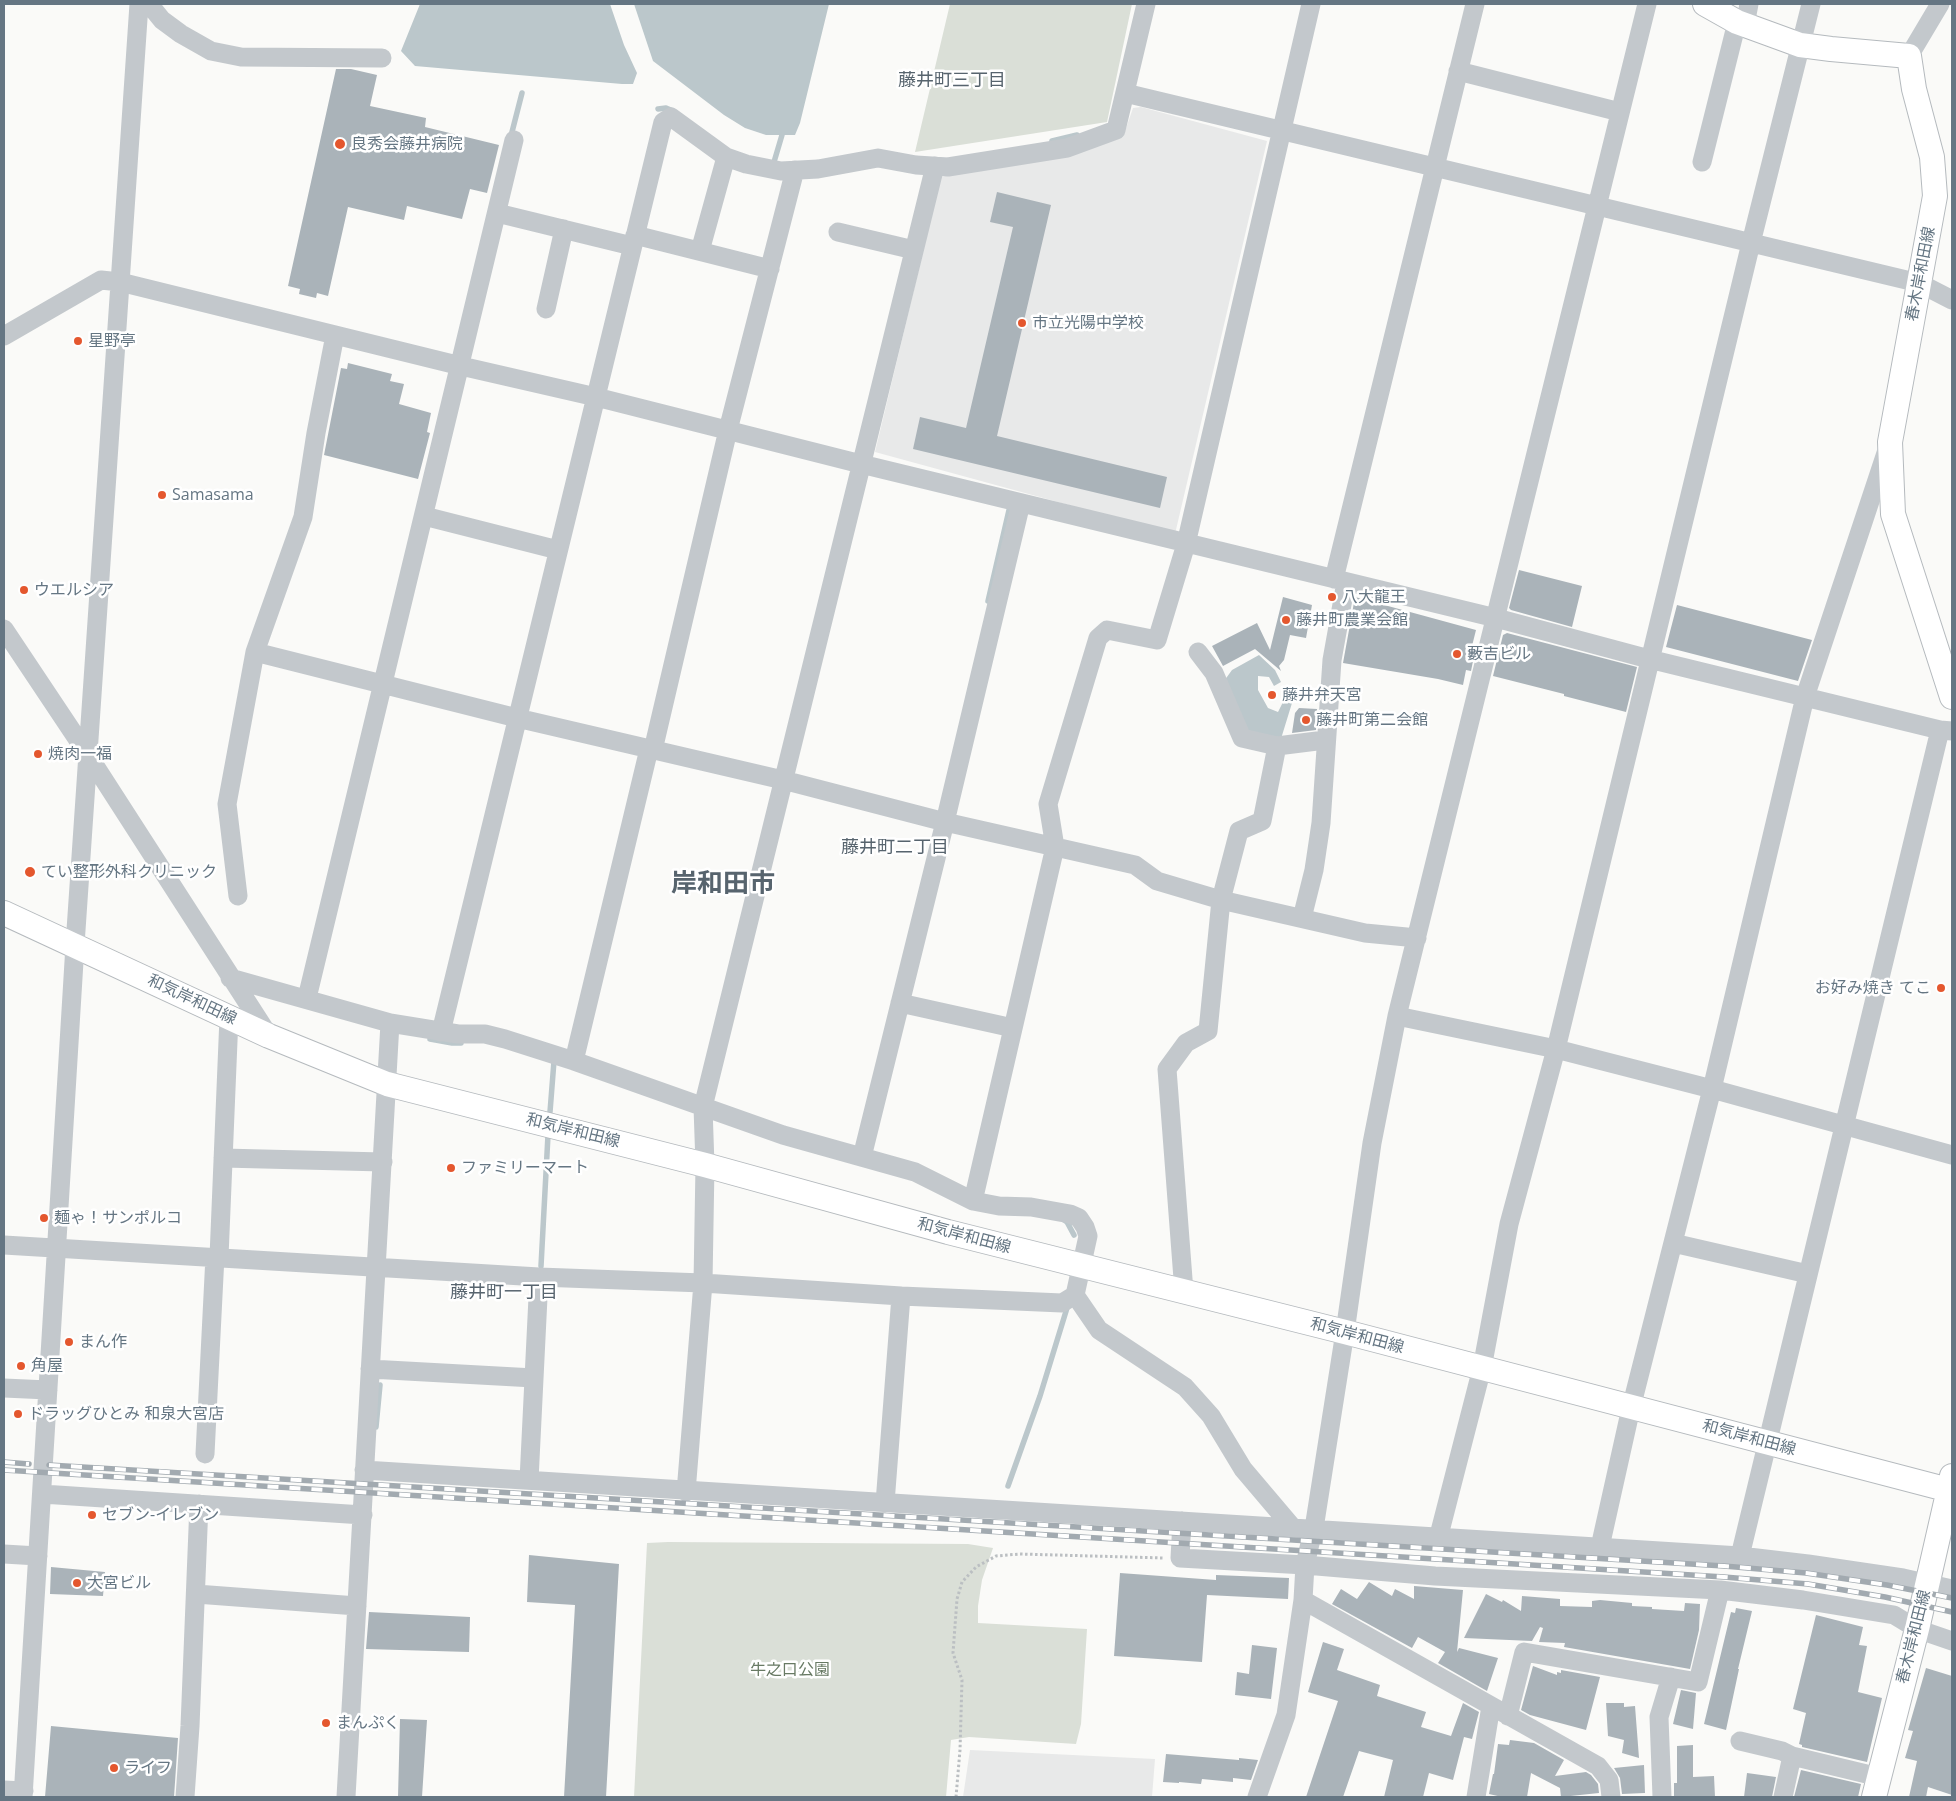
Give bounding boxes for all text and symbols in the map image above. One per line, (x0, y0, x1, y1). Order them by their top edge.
district label: 藤井町三丁目 (898, 70, 1006, 92)
place label: 良秀会藤井病院 (351, 134, 463, 154)
marker: 良秀会藤井病院 (333, 137, 347, 151)
street label: 春木岸和田線 (1902, 225, 1940, 323)
place label: 市立光陽中学校 (1032, 313, 1144, 333)
marker: 市立光陽中学校 (1016, 317, 1028, 329)
place label: 星野亭 (88, 331, 136, 351)
marker: 星野亭 (72, 335, 84, 347)
place label: Samasama (172, 485, 254, 505)
marker: Samasama (156, 489, 168, 501)
place label: ウエルシア (34, 580, 114, 600)
marker: ウエルシア (18, 584, 30, 596)
place label: 八大龍王 (1342, 587, 1406, 607)
marker: 八大龍王 (1326, 591, 1338, 603)
place label: 藤井町農業会館 (1296, 610, 1408, 630)
marker: 藤井町農業会館 (1280, 614, 1292, 626)
place label: 藪吉ビル (1467, 644, 1531, 664)
marker: 藪吉ビル (1451, 648, 1463, 660)
place label: 藤井弁天宮 (1282, 685, 1362, 705)
marker: 藤井弁天宮 (1266, 689, 1278, 701)
place label: 藤井町第二会館 (1316, 710, 1428, 730)
marker: 藤井町第二会館 (1300, 714, 1312, 726)
place label: 焼肉一福 (48, 744, 112, 764)
marker: 焼肉一福 (32, 748, 44, 760)
district label: 藤井町二丁目 (841, 837, 949, 859)
place label: てい整形外科クリニック (41, 862, 217, 882)
marker: てい整形外科クリニック (23, 865, 37, 879)
district label: 岸和田市 (671, 869, 775, 901)
street label: 和気岸和田線 (144, 971, 240, 1029)
place label: お好み焼き てこ (1815, 978, 1931, 998)
marker: お好み焼き てこ (1935, 982, 1947, 994)
street label: 和気岸和田線 (524, 1110, 622, 1152)
place label: ファミリーマート (461, 1158, 589, 1178)
marker: ファミリーマート (445, 1162, 457, 1174)
place label: 麺ゃ！サンポルコ (54, 1208, 182, 1228)
marker: 麺ゃ！サンポルコ (38, 1212, 50, 1224)
street label: 和気岸和田線 (915, 1214, 1013, 1258)
district label: 藤井町一丁目 (450, 1282, 558, 1304)
street label: 和気岸和田線 (1308, 1314, 1406, 1358)
place label: まん作 (79, 1332, 127, 1352)
marker: まん作 (63, 1336, 75, 1348)
place label: 角屋 (31, 1356, 63, 1376)
marker: 角屋 (15, 1360, 27, 1372)
place label: ドラッグひとみ 和泉大宮店 (28, 1404, 224, 1424)
marker: ドラッグひとみ 和泉大宮店 (12, 1408, 24, 1420)
street label: 和気岸和田線 (1700, 1416, 1798, 1460)
place label: セブン-イレブン (102, 1505, 219, 1525)
marker: セブン-イレブン (86, 1509, 98, 1521)
place label: 大宮ビル (87, 1573, 151, 1593)
marker: 大宮ビル (71, 1577, 83, 1589)
street label: 春木岸和田線 (1893, 1588, 1935, 1686)
park label: 牛之口公園 (750, 1660, 830, 1680)
place label: まんぷく (336, 1713, 400, 1733)
marker: まんぷく (320, 1717, 332, 1729)
place label: ライフ (124, 1758, 172, 1778)
marker: ライフ (108, 1762, 120, 1774)

